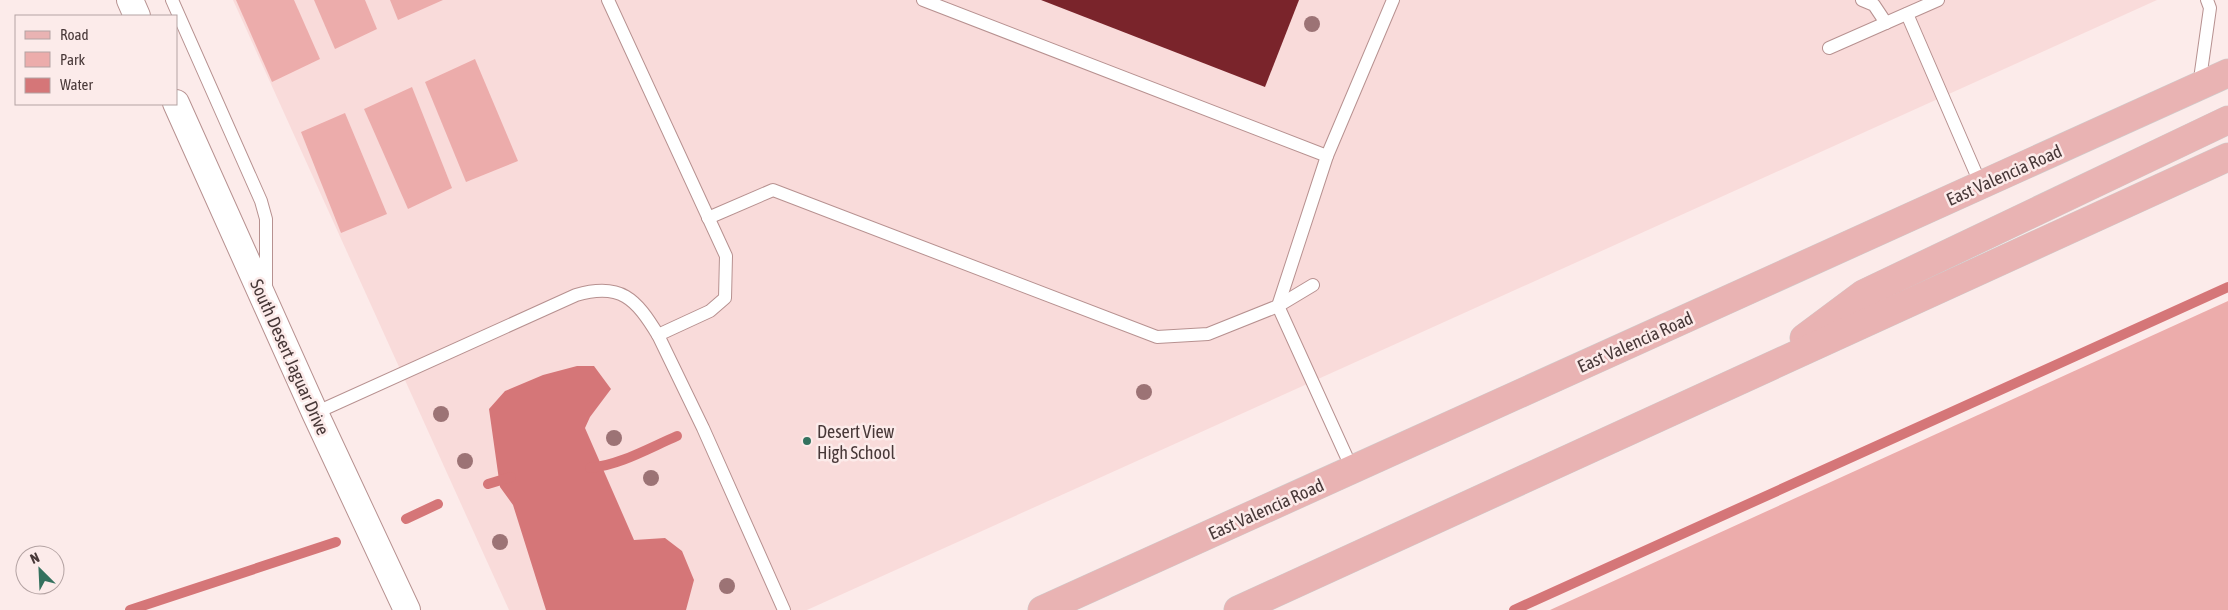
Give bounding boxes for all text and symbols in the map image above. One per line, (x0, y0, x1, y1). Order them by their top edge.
legend (15, 15, 178, 105)
text: Road (60, 26, 89, 43)
text: Park (60, 51, 85, 68)
text: Water (60, 76, 93, 93)
street label: East Valencia Road (1943, 140, 2065, 210)
street label: South Desert Jaguar Drive (246, 276, 334, 438)
street label: East Valencia Road (1574, 307, 1696, 377)
place label: Desert View High School (817, 421, 895, 463)
marker: Desert View High School (801, 435, 813, 447)
street label: East Valencia Road (1205, 474, 1327, 544)
north arrow (15, 545, 65, 595)
text: N (28, 549, 42, 567)

